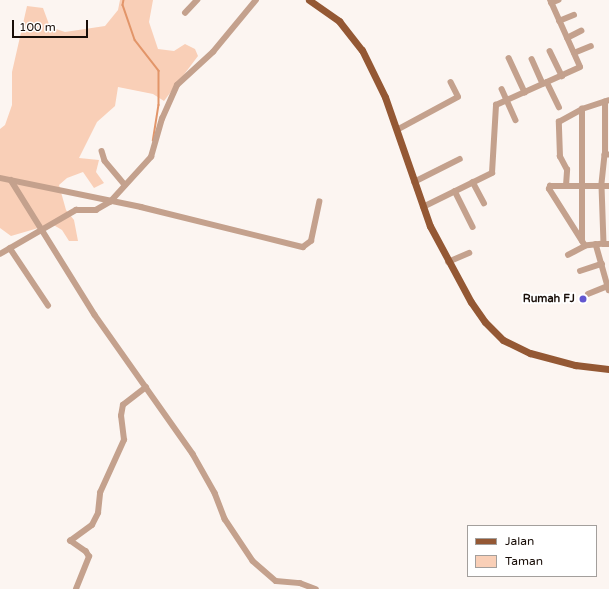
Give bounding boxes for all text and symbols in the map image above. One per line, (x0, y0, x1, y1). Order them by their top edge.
scale bar (14, 12, 90, 38)
text: 100 m (19, 20, 56, 34)
place label: Rumah FJ (523, 292, 575, 306)
marker: Rumah FJ (578, 294, 588, 304)
legend (467, 525, 597, 577)
text: Jalan (505, 534, 534, 548)
text: Taman (505, 554, 543, 568)

